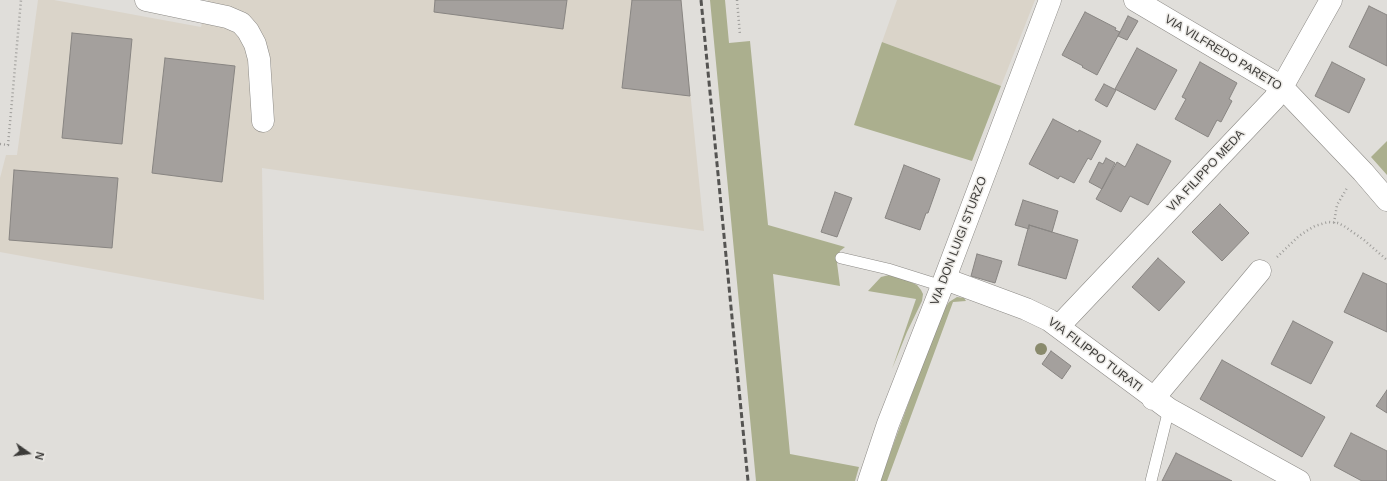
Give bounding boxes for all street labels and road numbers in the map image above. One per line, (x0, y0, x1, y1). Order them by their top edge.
street label: VIA VILFREDO PARETO (1162, 12, 1284, 94)
street label: VIA FILIPPO MEDA (1164, 127, 1248, 215)
street label: VIA DON LUIGI STURZO (928, 175, 990, 307)
street label: VIA FILIPPO TURATI (1045, 315, 1145, 395)

